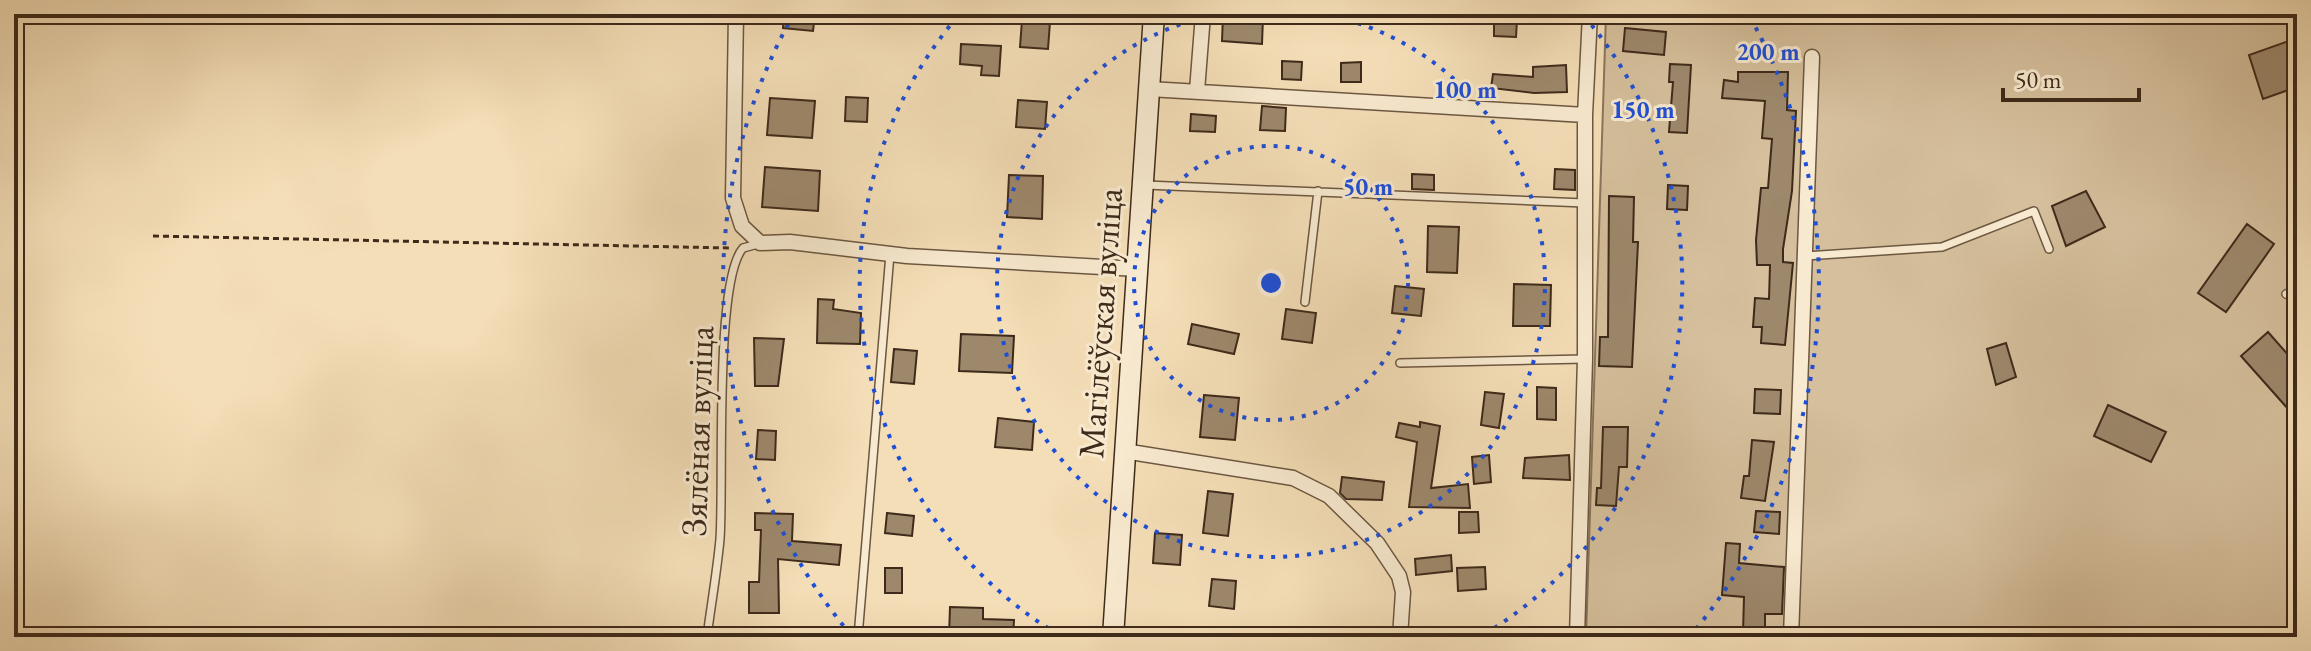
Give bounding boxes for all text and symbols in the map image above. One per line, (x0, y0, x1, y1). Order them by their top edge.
text: 200 m (1736, 36, 1800, 67)
scale bar (2003, 52, 2139, 102)
text: 50 m (2015, 64, 2062, 95)
text: 100 m (1433, 74, 1497, 105)
text: 150 m (1611, 94, 1675, 125)
text: 50 m (1343, 171, 1393, 202)
street label: Магілёўская вуліца (1067, 186, 1133, 460)
centre of rings (1257, 269, 1285, 297)
street label: Зялёная вуліца (670, 324, 724, 537)

